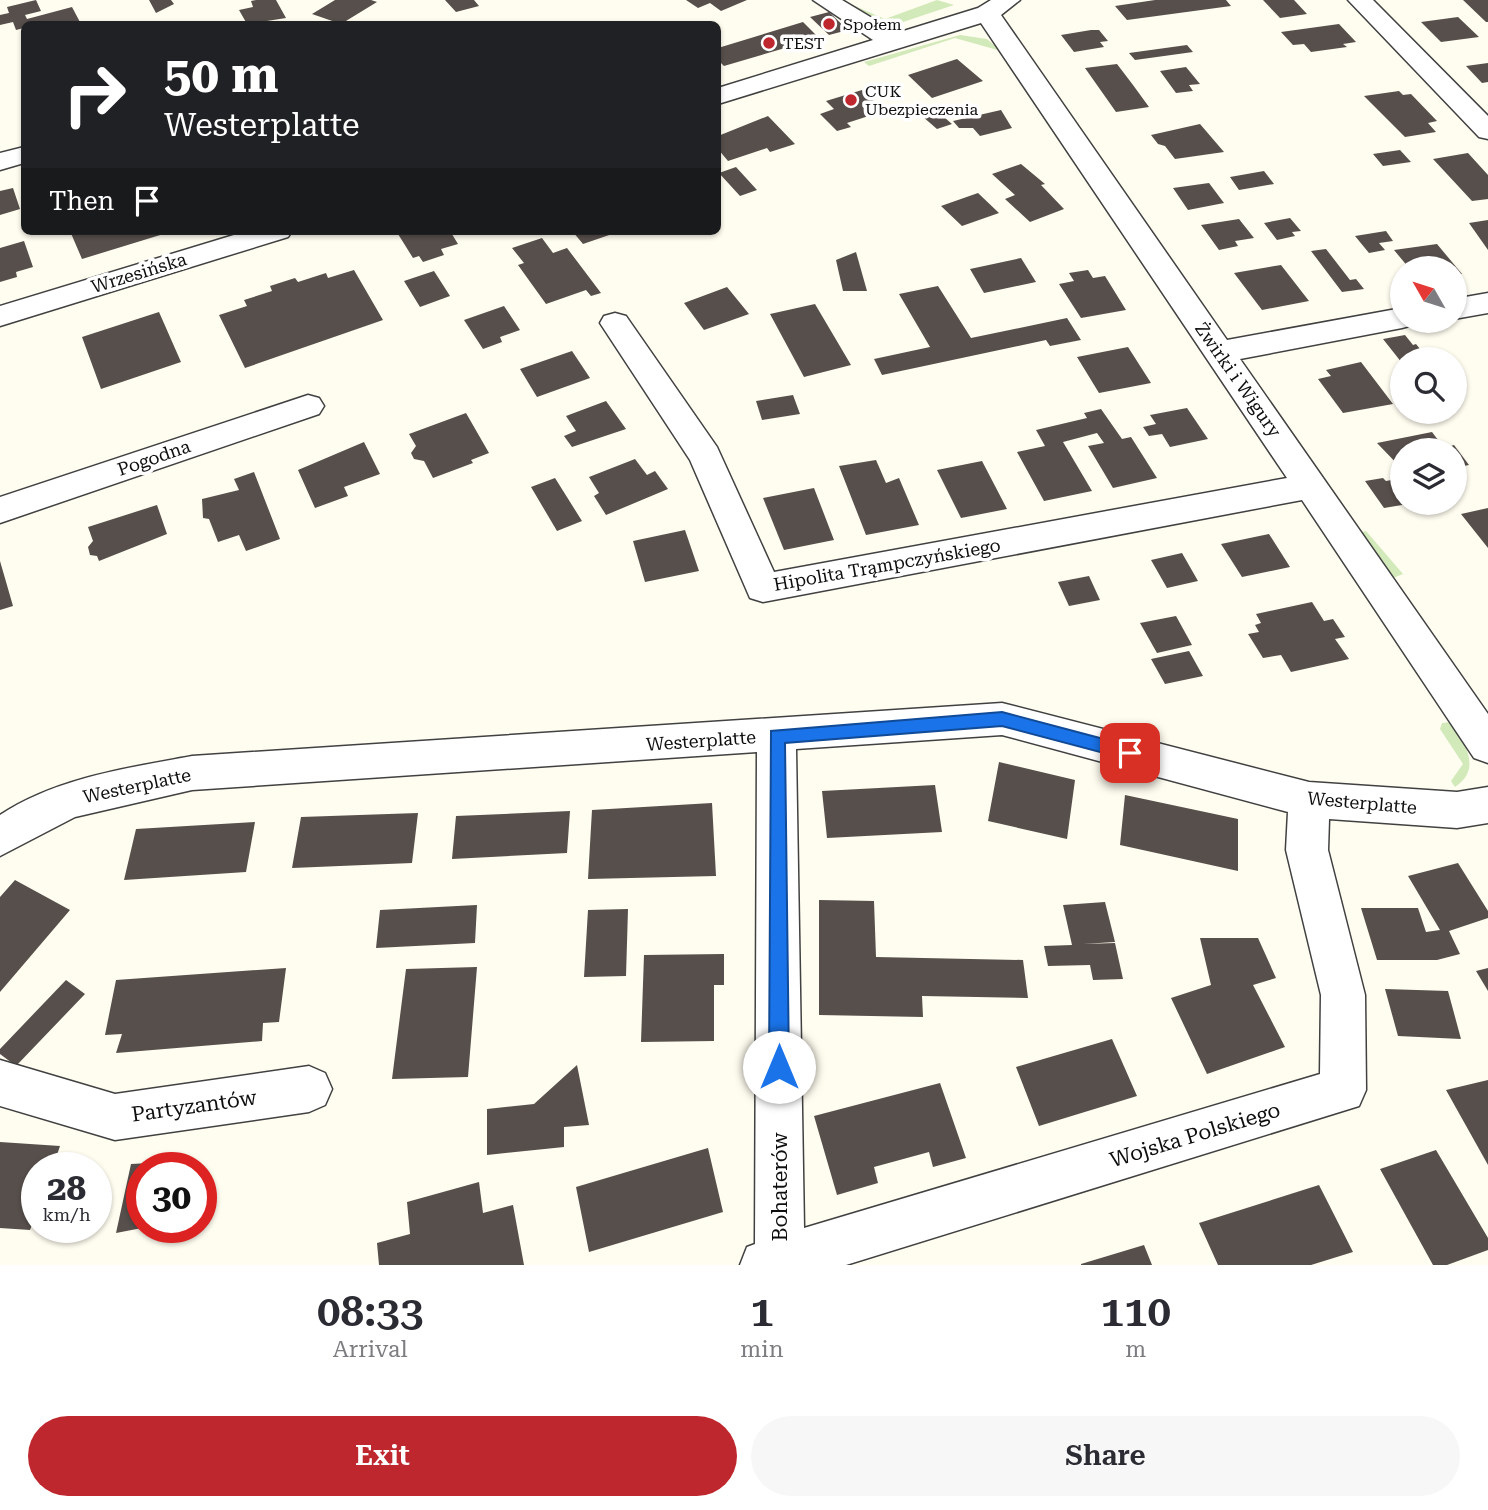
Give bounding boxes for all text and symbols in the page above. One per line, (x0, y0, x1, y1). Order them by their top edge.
place label: Społem (843, 15, 902, 34)
marker: Społem (821, 16, 837, 32)
place label: TEST (783, 34, 825, 53)
marker: TEST (761, 35, 777, 51)
text: 50 m (164, 47, 279, 104)
icon: right (49, 49, 140, 140)
place label: CUK Ubezpieczenia (865, 82, 979, 119)
marker: CUK Ubezpieczenia (843, 92, 859, 108)
text: Westerplatte (164, 106, 360, 144)
icon: arrive (128, 182, 166, 220)
text: Then (49, 186, 114, 216)
street label: Wrzesińska (89, 248, 189, 297)
north arrow (1390, 256, 1466, 332)
map controls (1390, 256, 1467, 515)
street label: Żwirki i Wigury (1191, 318, 1286, 441)
button: search (1390, 347, 1467, 424)
street label: Pogodna (115, 435, 193, 480)
button: layers (1390, 438, 1467, 515)
street label: Hipolita Trąmpczyńskiego (772, 534, 1002, 595)
pin (1100, 723, 1160, 783)
street label: Westerplatte (645, 726, 757, 755)
icon: arrive (1111, 734, 1149, 772)
street label: Westerplatte (81, 764, 193, 807)
street label: Westerplatte (1306, 787, 1418, 818)
position arrow (742, 1030, 816, 1104)
street label: Partyzantów (130, 1085, 259, 1127)
street label: Wojska Polskiego (1107, 1098, 1283, 1172)
street label: Bohaterów (768, 1132, 792, 1242)
speed limit sign: 30 (126, 1152, 217, 1243)
text: 28 (47, 1168, 86, 1209)
text: km/h (42, 1204, 91, 1225)
text: 08:33 (317, 1287, 423, 1336)
text: 1 (750, 1287, 774, 1336)
text: 110 (1100, 1287, 1171, 1336)
text: Arrival (333, 1336, 408, 1363)
text: min (740, 1336, 784, 1363)
text: m (1125, 1336, 1146, 1363)
button: Exit (28, 1416, 737, 1496)
button: Share (751, 1416, 1460, 1496)

